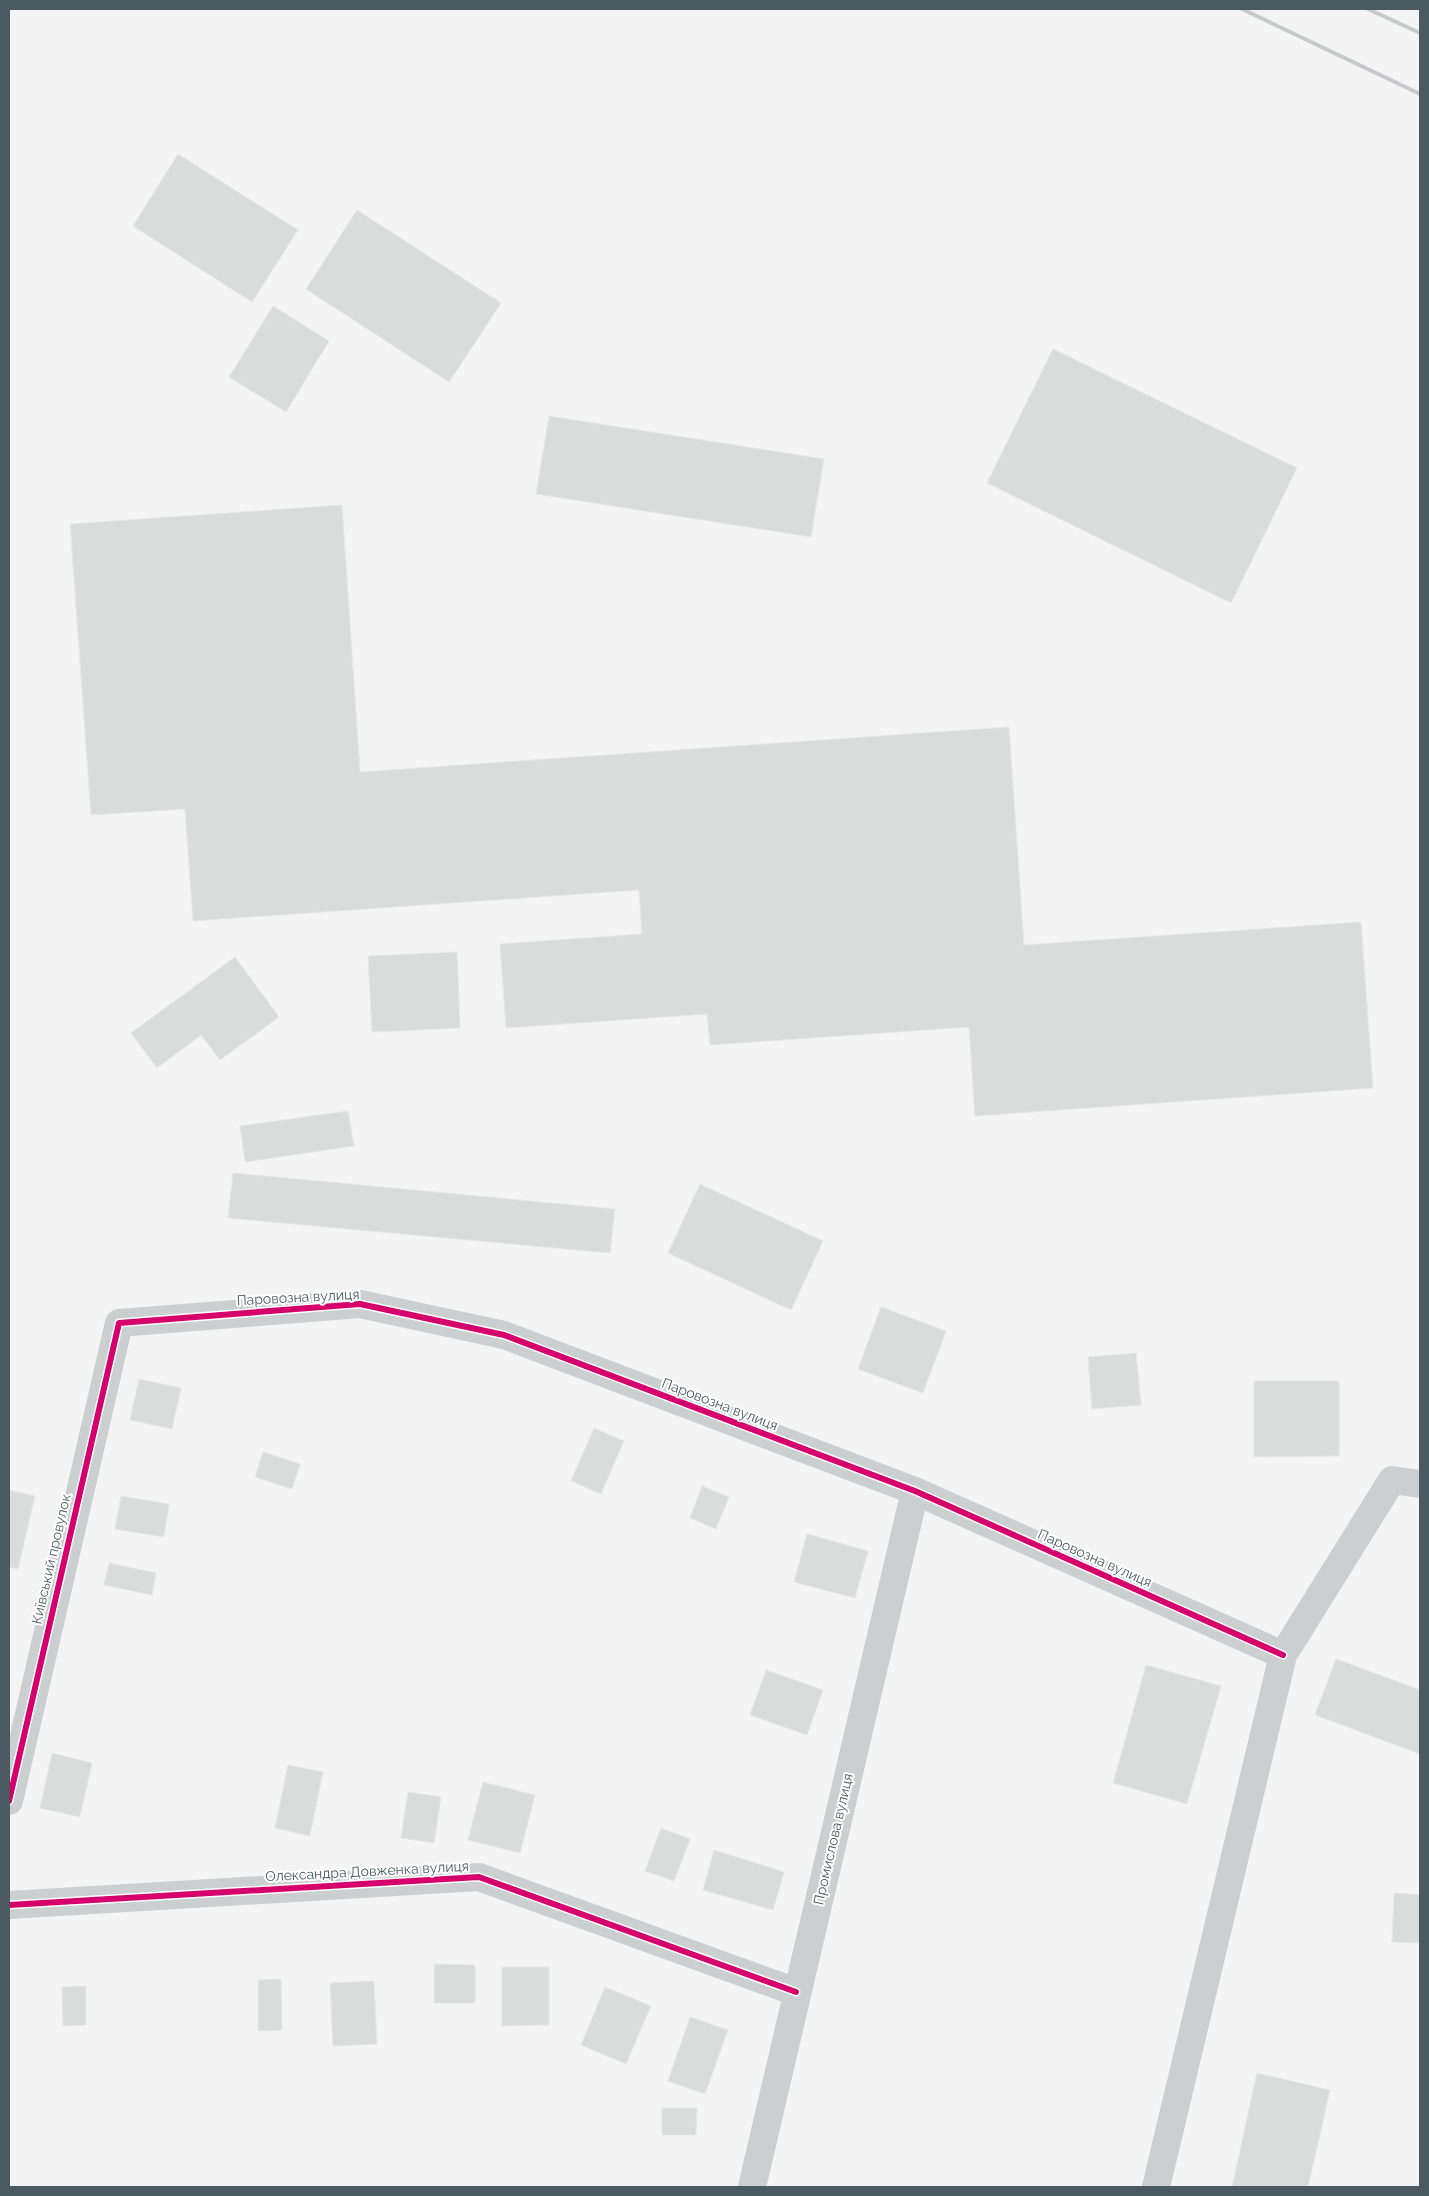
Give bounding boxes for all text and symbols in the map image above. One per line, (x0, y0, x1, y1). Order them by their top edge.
street label: Паровозна вулиця (236, 1286, 360, 1308)
street label: Паровозна вулиця (660, 1375, 780, 1433)
street label: Київський провулок (28, 1492, 74, 1626)
street label: Паровозна вулиця (1036, 1526, 1154, 1590)
street label: Промислова вулиця (810, 1772, 856, 1906)
street label: Олександра Довженка вулиця (265, 1858, 469, 1884)

